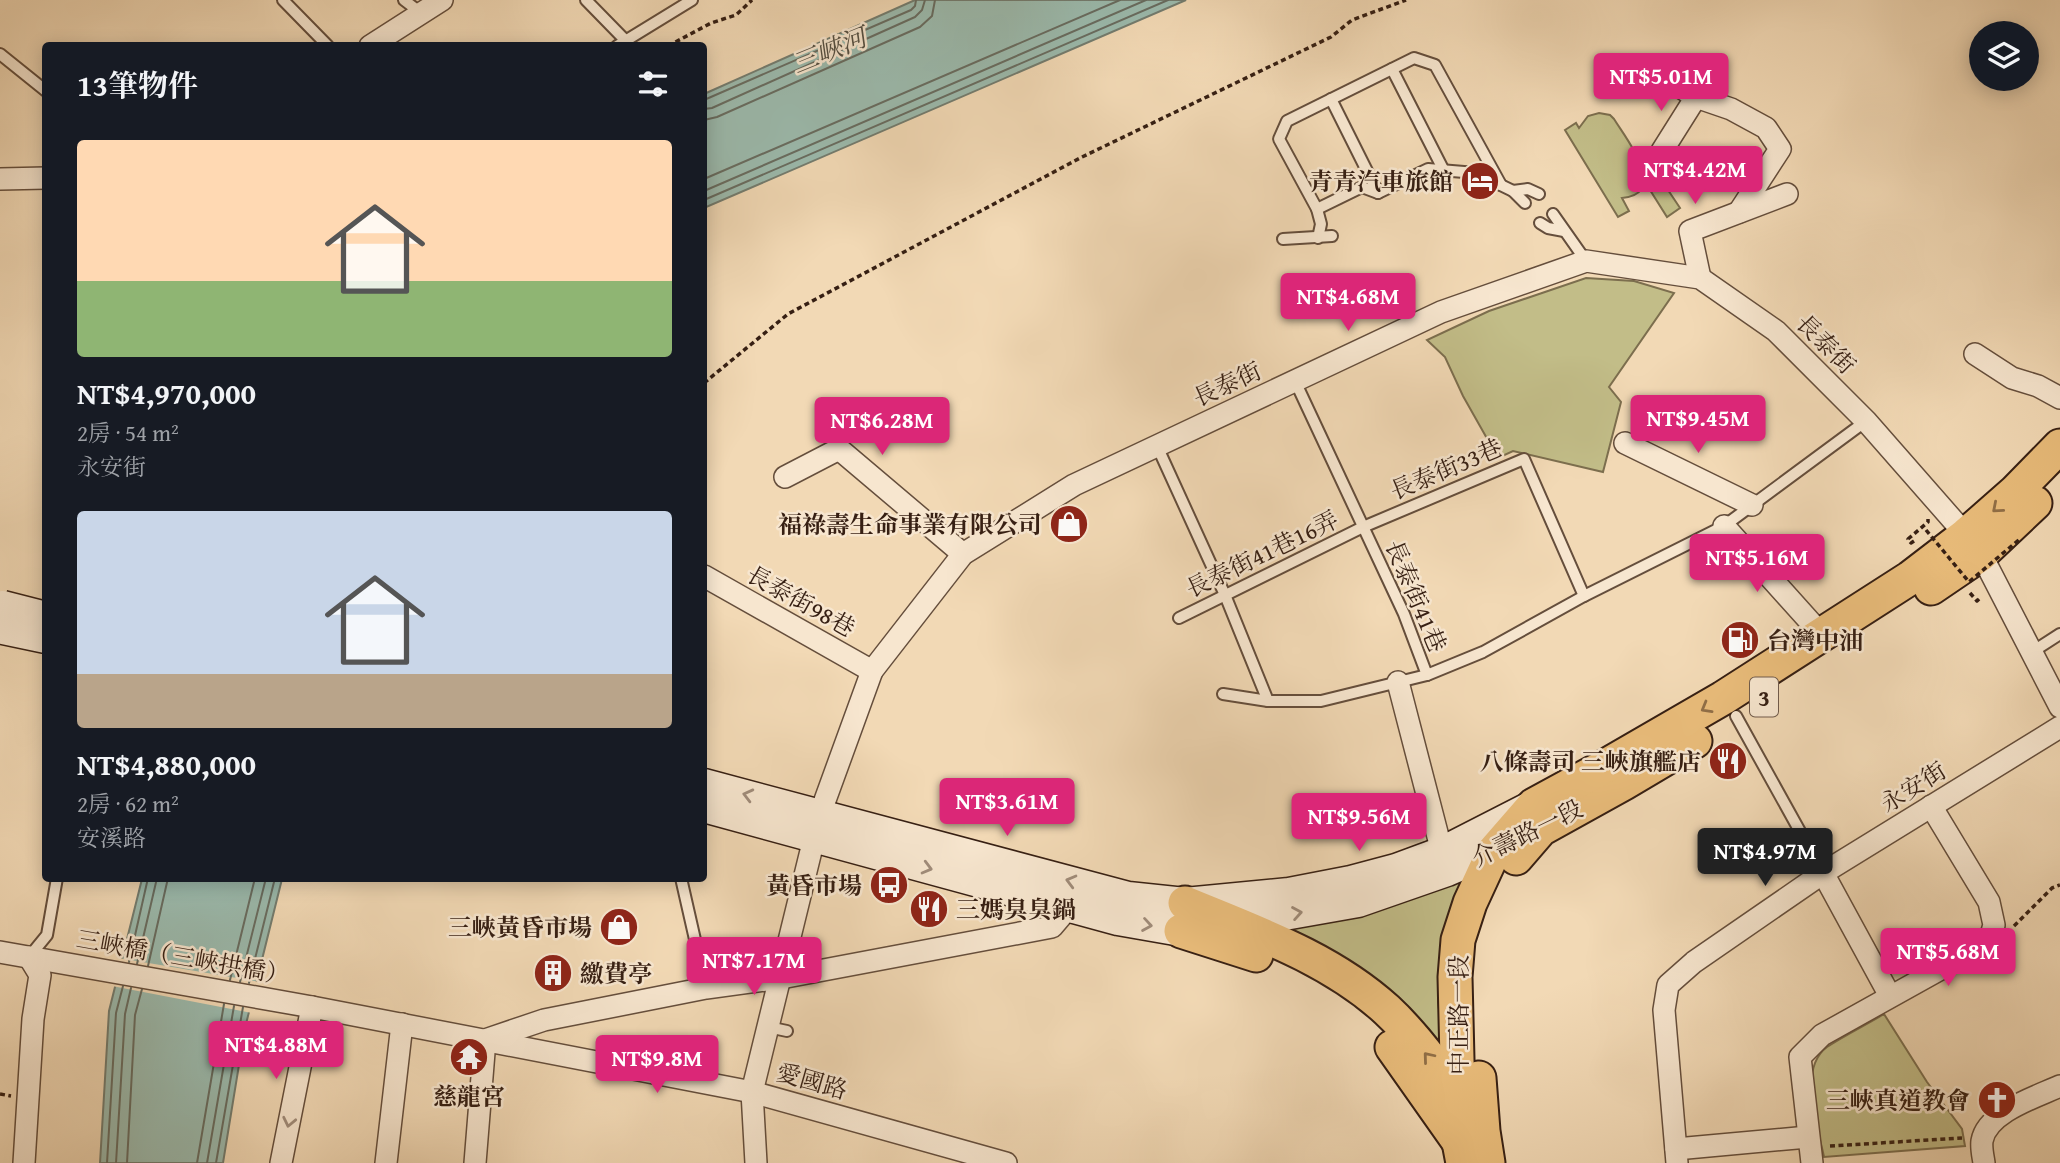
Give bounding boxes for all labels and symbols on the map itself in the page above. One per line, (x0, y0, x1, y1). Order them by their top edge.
water label: 三峽河 (786, 16, 876, 83)
pin: NT$5.01M (1589, 54, 1733, 113)
pin: NT$4.42M (1623, 146, 1767, 206)
hotel icon: 青青汽車旅館 (1459, 160, 1501, 202)
place label: 青青汽車旅館 (1309, 164, 1453, 199)
pin: NT$4.68M (1276, 274, 1420, 333)
street label: 長泰街 (1788, 306, 1864, 382)
street label: 長泰街 (1187, 353, 1267, 415)
pin: NT$9.45M (1626, 396, 1770, 455)
pin: NT$6.28M (810, 398, 954, 457)
street label: 長泰街33巷 (1384, 430, 1508, 508)
one-way arrow (1992, 500, 2005, 512)
street label: 長泰街41巷16弄 (1180, 502, 1344, 606)
shop icon: 福祿壽生命事業有限公司 (1048, 503, 1090, 545)
place label: 福祿壽生命事業有限公司 (778, 507, 1042, 542)
street label: 長泰街41巷 (1377, 534, 1455, 658)
pin: NT$5.16M (1685, 534, 1829, 594)
street label: 長泰街98巷 (740, 557, 862, 645)
fuel station icon: 台灣中油 (1719, 619, 1761, 661)
place label: 台灣中油 (1767, 623, 1863, 658)
road number: 3 (1750, 678, 1778, 716)
one-way arrow (1700, 700, 1713, 713)
restaurant icon: 八條壽司 三峽旗艦店 (1707, 740, 1749, 782)
place label: 八條壽司 三峽旗艦店 (1480, 744, 1701, 779)
street label: 永安街 (1873, 753, 1953, 821)
pin: NT$3.61M (935, 778, 1079, 838)
one-way arrow (742, 789, 754, 803)
street label: 介壽路一段 (1465, 791, 1589, 875)
pin: NT$9.56M (1287, 794, 1431, 853)
pin: NT$4.97M (1693, 828, 1837, 888)
one-way arrow (921, 859, 933, 874)
bus stop icon: 黃昏市場 (868, 864, 910, 906)
place label: 黃昏市場 (766, 868, 862, 903)
one-way arrow (1065, 875, 1077, 890)
restaurant icon: 三媽臭臭鍋 (908, 888, 950, 930)
place label: 三媽臭臭鍋 (956, 892, 1076, 927)
shop icon: 三峽黃昏市場 (598, 906, 640, 948)
one-way arrow (1291, 906, 1303, 921)
place label: 三峽黃昏市場 (448, 910, 592, 945)
one-way arrow (1141, 917, 1153, 932)
street label: 三峽橋（三峽拱橋） (74, 921, 292, 993)
pin: NT$5.68M (1876, 928, 2020, 988)
pin: NT$7.17M (682, 937, 826, 997)
building icon: 繳費亭 (532, 952, 574, 994)
street label: 中正路一段 (1441, 955, 1476, 1075)
place label: 繳費亭 (580, 956, 652, 991)
pin: NT$4.88M (204, 1021, 348, 1081)
temple icon: 慈龍宮 (448, 1036, 490, 1078)
pin: NT$9.8M (592, 1036, 722, 1095)
one-way arrow (1424, 1052, 1436, 1065)
street label: 愛國路 (773, 1054, 851, 1108)
place label: 慈龍宮 (433, 1079, 505, 1114)
church icon: 三峽真道教會 (1976, 1079, 2018, 1121)
place label: 三峽真道教會 (1826, 1083, 1970, 1118)
one-way arrow (282, 1116, 297, 1128)

